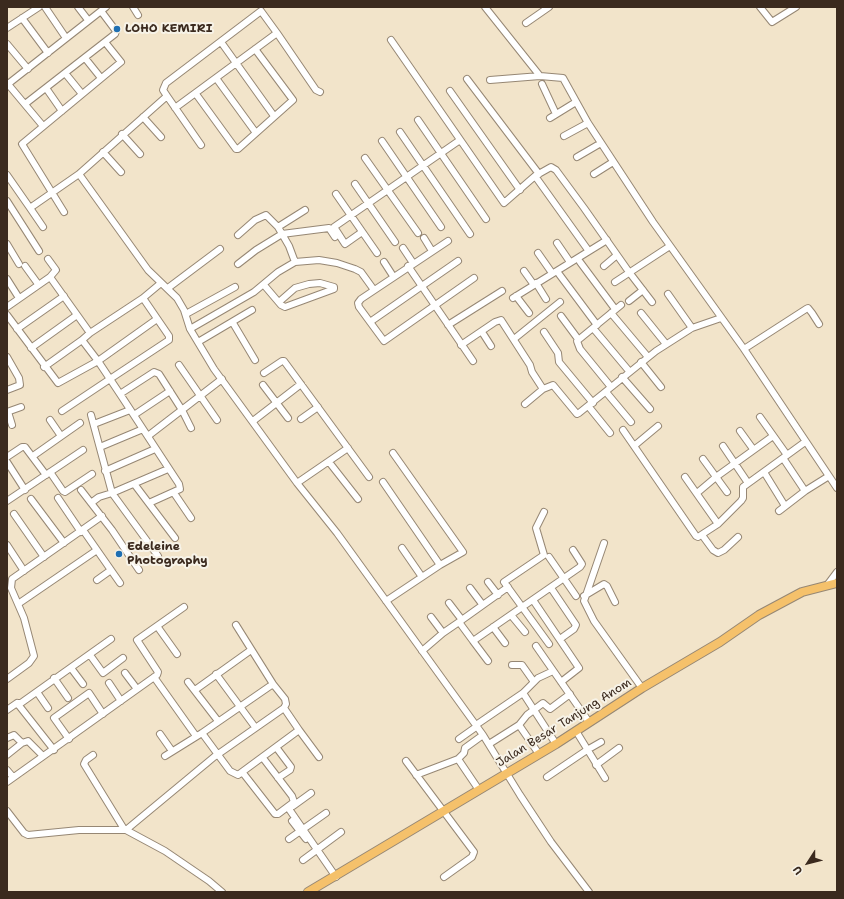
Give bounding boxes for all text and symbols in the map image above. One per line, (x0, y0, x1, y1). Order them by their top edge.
place label: LOHO KEMIRI (125, 22, 213, 36)
marker: LOHO KEMIRI (112, 24, 122, 34)
place label: Edeleine Photography (127, 540, 208, 568)
marker: Edeleine Photography (114, 549, 124, 559)
street label: Jalan Besar Tanjung Anom (494, 675, 634, 771)
north arrow (788, 843, 828, 883)
text: U (790, 863, 806, 878)

